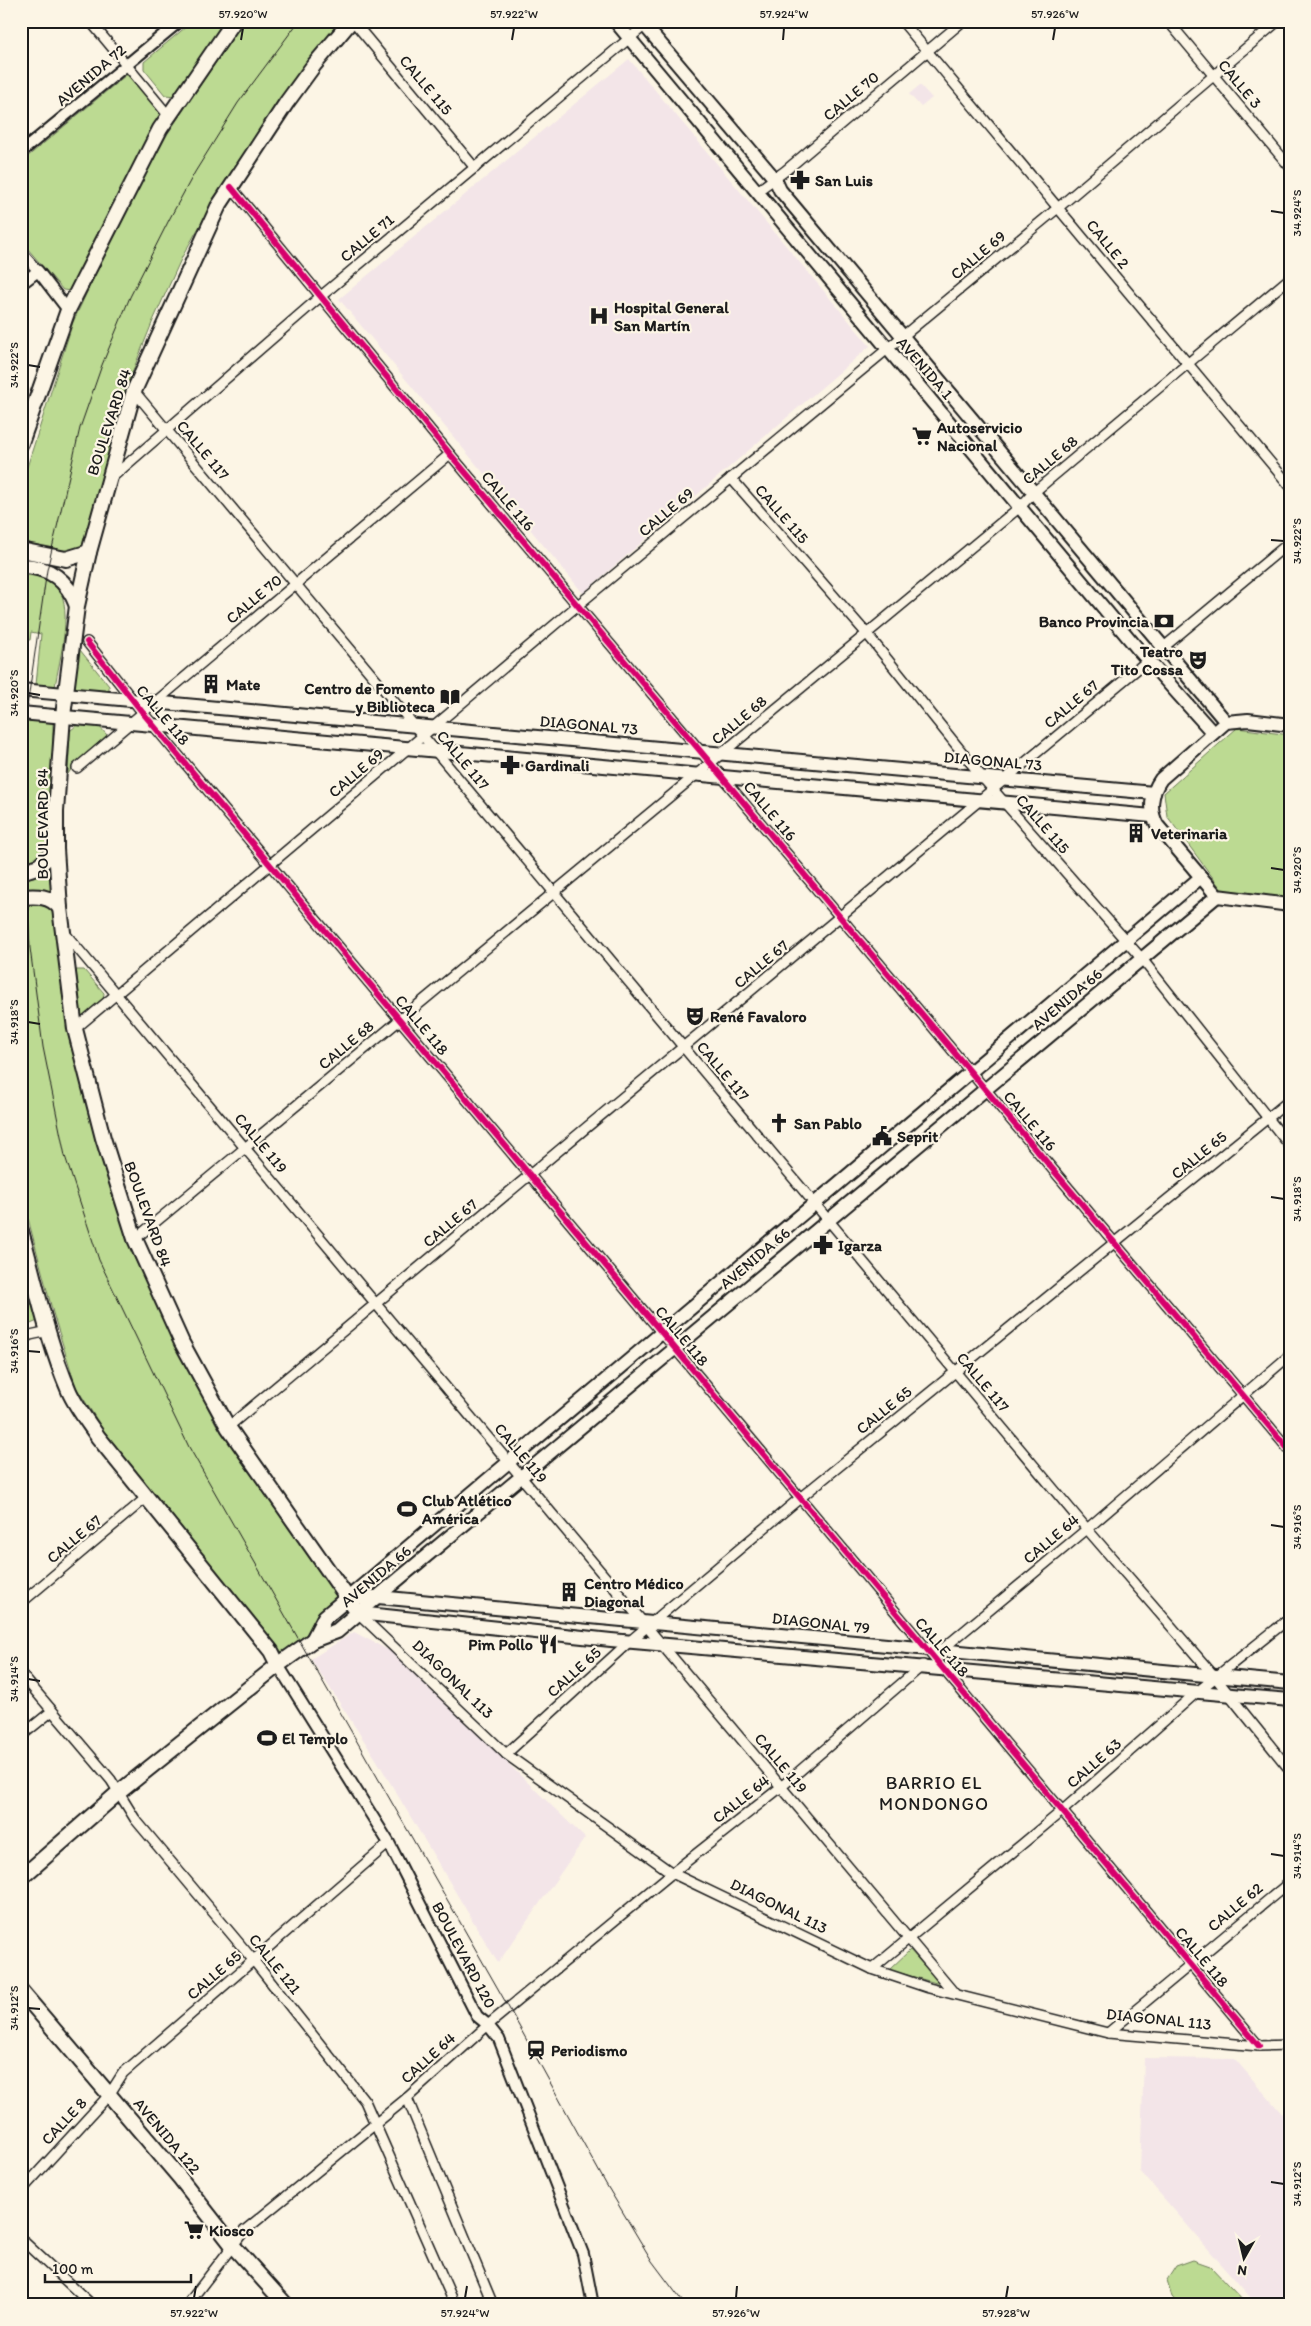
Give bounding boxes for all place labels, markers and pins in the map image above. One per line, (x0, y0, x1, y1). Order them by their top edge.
pharmacy icon: San Luis (789, 169, 811, 191)
place label: San Luis (815, 171, 873, 190)
place label: Hospital General San Martín (614, 298, 729, 335)
hospital icon: Hospital General San Martín (588, 305, 610, 327)
place label: Autoservicio Nacional (936, 418, 1022, 455)
supermarket icon: Autoservicio Nacional (911, 425, 933, 447)
bank icon: Banco Provincia (1153, 610, 1175, 632)
place label: Banco Provincia (1039, 612, 1150, 631)
place label: Teatro Tito Cossa (1110, 642, 1184, 679)
theatre icon: Teatro Tito Cossa (1187, 649, 1209, 671)
building icon: Mate (200, 673, 222, 695)
place label: Mate (226, 675, 261, 694)
place label: Centro de Fomento y Biblioteca (304, 679, 435, 717)
library icon: Centro de Fomento y Biblioteca (439, 686, 461, 708)
pharmacy icon: Gardinali (499, 754, 521, 776)
place label: Gardinali (525, 756, 589, 775)
building icon: Veterinaria (1125, 822, 1147, 844)
place label: Veterinaria (1151, 824, 1228, 843)
theatre icon: René Favaloro (684, 1005, 706, 1027)
place label: René Favaloro (710, 1007, 807, 1026)
church icon: San Pablo (768, 1112, 790, 1134)
place label: San Pablo (794, 1114, 862, 1133)
public building icon: Seprit (871, 1125, 893, 1147)
place label: Seprit (897, 1127, 938, 1147)
pharmacy icon: Igarza (812, 1234, 834, 1256)
place label: Igarza (838, 1236, 882, 1256)
place label: Club Atlético América (421, 1491, 512, 1528)
sports icon: Club Atlético América (396, 1498, 418, 1520)
place label: Centro Médico Diagonal (584, 1574, 684, 1612)
building icon: Centro Médico Diagonal (558, 1581, 580, 1603)
restaurant icon: Pim Pollo (537, 1633, 559, 1655)
place label: Pim Pollo (468, 1635, 533, 1654)
sports icon: El Templo (256, 1727, 278, 1749)
place label: El Templo (282, 1729, 348, 1749)
station icon: Periodismo (525, 2039, 547, 2061)
place label: Periodismo (551, 2041, 627, 2060)
supermarket icon: Kiosco (183, 2219, 205, 2241)
place label: Kiosco (209, 2221, 254, 2240)

